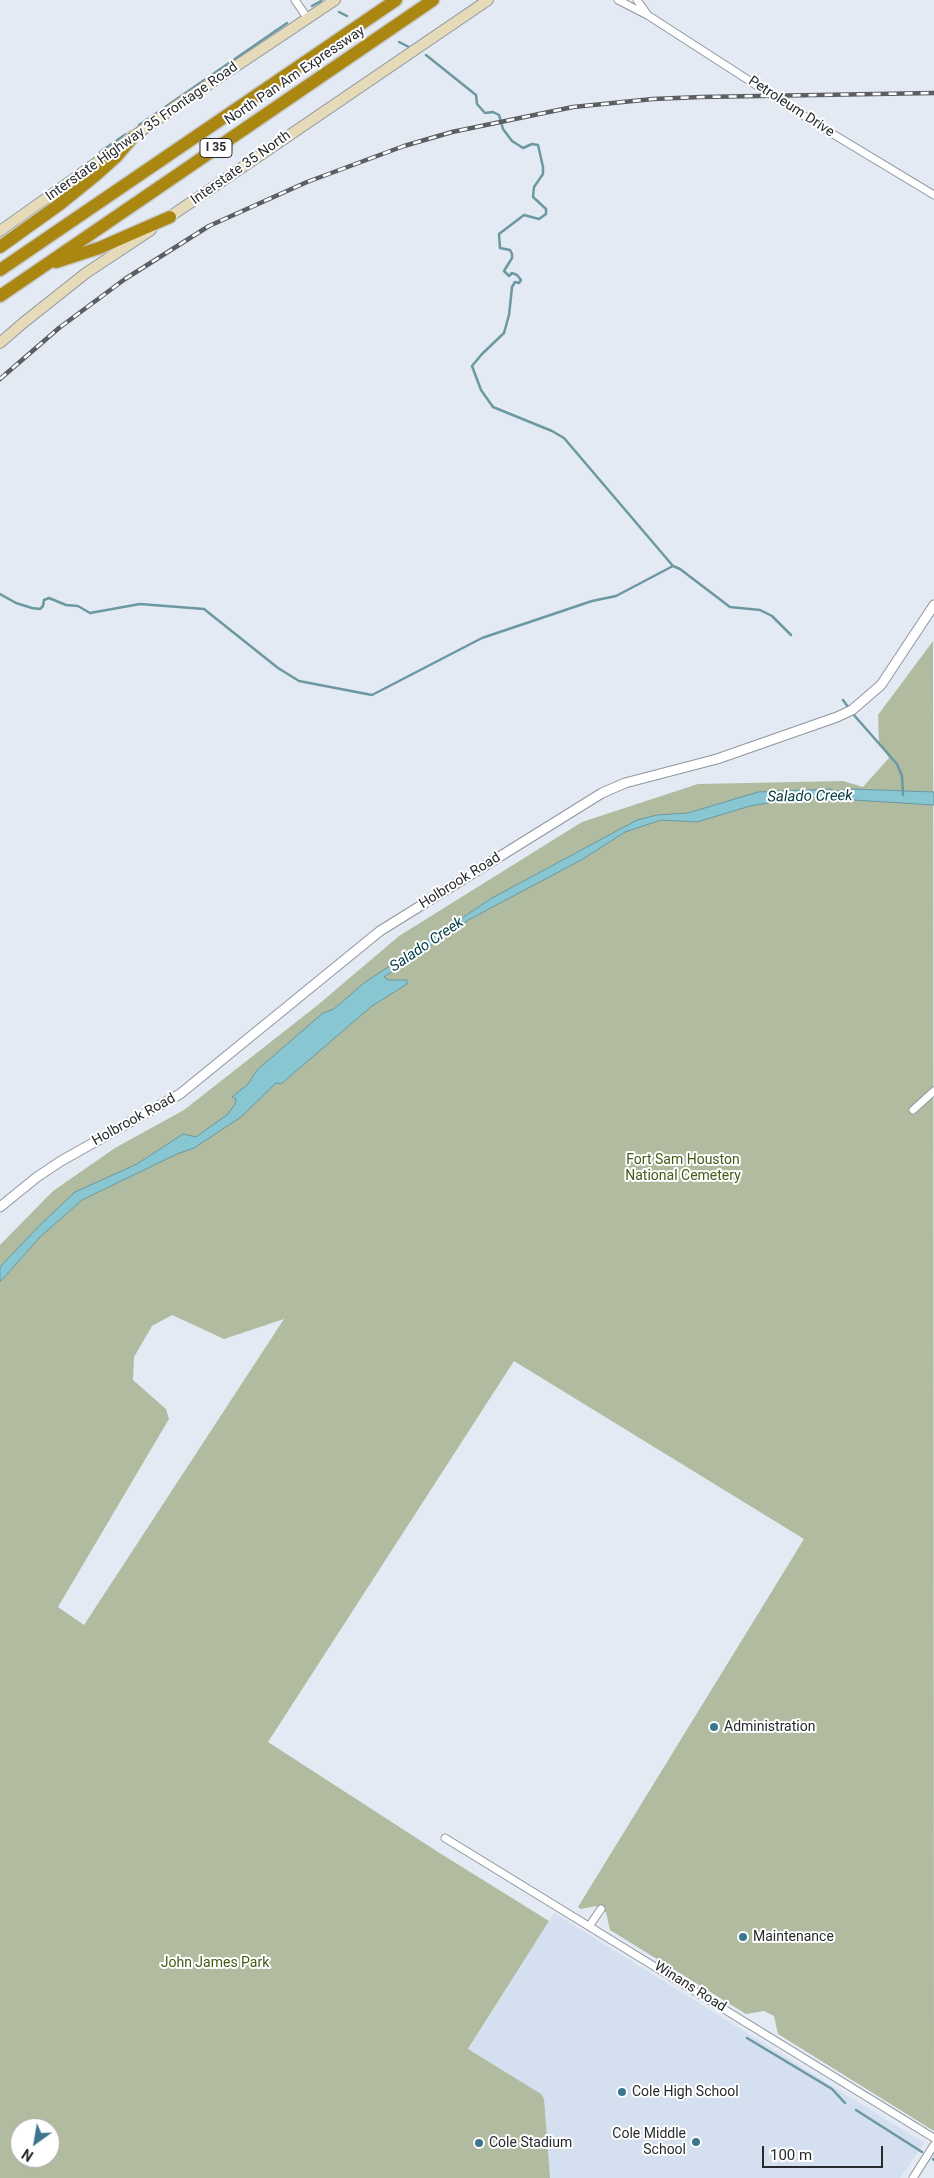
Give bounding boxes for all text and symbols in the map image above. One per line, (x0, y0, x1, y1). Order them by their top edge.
street label: North Pan Am Expressway (222, 23, 368, 129)
street label: Interstate Highway 35 Frontage Road (43, 59, 241, 205)
street label: Petroleum Drive (745, 73, 837, 141)
street label: Interstate 35 North (188, 127, 294, 209)
road number: I 35 (200, 138, 232, 158)
water label: Salado Creek (767, 787, 853, 807)
street label: Holbrook Road (416, 849, 504, 913)
water label: Salado Creek (387, 914, 467, 976)
street label: Holbrook Road (89, 1090, 179, 1150)
park label: Fort Sam Houston National Cemetery (625, 1152, 741, 1184)
place label: Administration (724, 1719, 815, 1735)
marker: Administration (708, 1721, 720, 1733)
place label: Maintenance (753, 1929, 834, 1945)
marker: Maintenance (737, 1931, 749, 1943)
park label: John James Park (161, 1955, 269, 1971)
street label: Winans Road (651, 1958, 729, 2016)
place label: Cole High School (632, 2084, 739, 2100)
marker: Cole High School (616, 2086, 628, 2098)
north arrow (10, 2118, 60, 2168)
place label: Cole Middle School (612, 2126, 686, 2158)
place label: Cole Stadium (489, 2135, 572, 2151)
marker: Cole Middle School (690, 2136, 702, 2148)
scale bar (764, 2136, 885, 2168)
marker: Cole Stadium (473, 2137, 485, 2149)
text: N (19, 2145, 36, 2164)
text: 100 m (770, 2146, 812, 2164)

